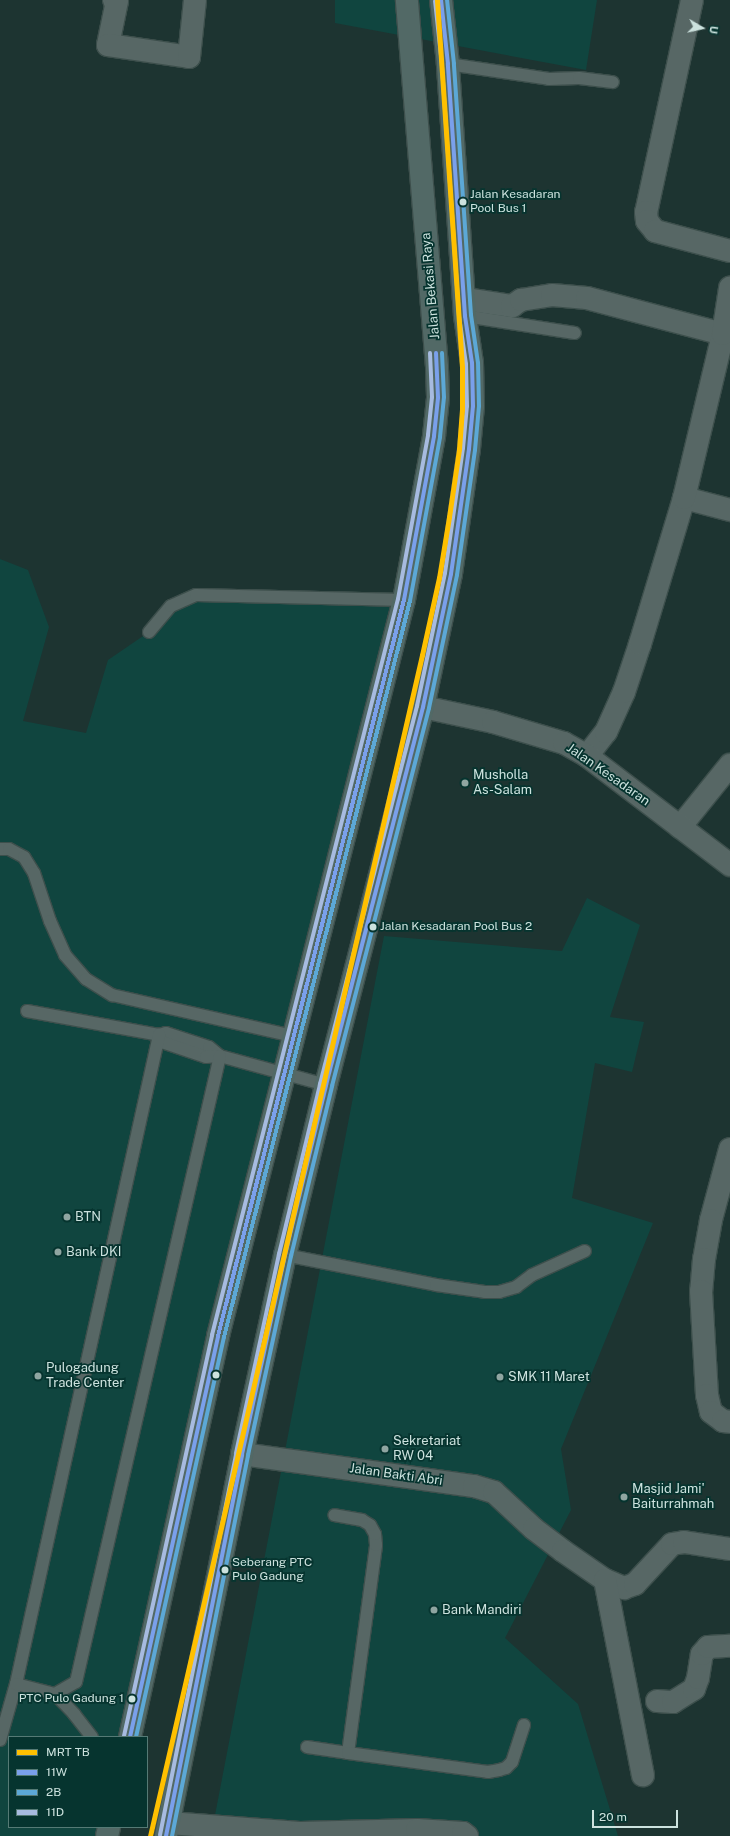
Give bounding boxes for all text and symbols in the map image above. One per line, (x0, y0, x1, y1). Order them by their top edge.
north arrow (682, 8, 722, 48)
text: U (707, 25, 720, 35)
place label: Jalan Kesadaran Pool Bus 1 (470, 188, 561, 216)
marker: Jalan Kesadaran Pool Bus 1 (458, 197, 468, 207)
street label: Jalan Bekasi Raya (419, 232, 443, 340)
street label: Jalan Kesadaran (563, 740, 653, 810)
place label: Musholla As-Salam (473, 768, 532, 799)
marker: Musholla As-Salam (460, 778, 470, 788)
place label: Jalan Kesadaran Pool Bus 2 (380, 920, 532, 934)
marker: Jalan Kesadaran Pool Bus 2 (368, 922, 378, 932)
place label: BTN (75, 1209, 101, 1225)
marker: BTN (62, 1212, 72, 1222)
place label: Bank DKI (66, 1244, 121, 1260)
marker: Bank DKI (53, 1247, 63, 1257)
place label: Pulogadung Trade Center (46, 1361, 124, 1392)
place label: SMK 11 Maret (508, 1369, 590, 1385)
unlabelled marker (211, 1370, 221, 1380)
marker: Pulogadung Trade Center (33, 1371, 43, 1381)
marker: SMK 11 Maret (495, 1372, 505, 1382)
place label: Sekretariat RW 04 (393, 1434, 461, 1465)
marker: Sekretariat RW 04 (380, 1444, 390, 1454)
street label: Jalan Bakti Abri (349, 1461, 443, 1489)
place label: Masjid Jami' Baiturrahmah (632, 1482, 714, 1513)
marker: Masjid Jami' Baiturrahmah (619, 1492, 629, 1502)
place label: Seberang PTC Pulo Gadung (232, 1556, 312, 1584)
marker: Seberang PTC Pulo Gadung (220, 1565, 230, 1575)
place label: Bank Mandiri (442, 1602, 521, 1618)
marker: Bank Mandiri (429, 1605, 439, 1615)
place label: PTC Pulo Gadung 1 (19, 1692, 124, 1706)
marker: PTC Pulo Gadung 1 (127, 1694, 137, 1704)
legend (8, 1736, 148, 1828)
text: MRT TB (46, 1745, 90, 1759)
text: 11W (46, 1765, 67, 1779)
text: 2B (46, 1785, 61, 1799)
scale bar (594, 1802, 680, 1828)
text: 11D (46, 1805, 64, 1819)
text: 20 m (599, 1810, 627, 1824)

